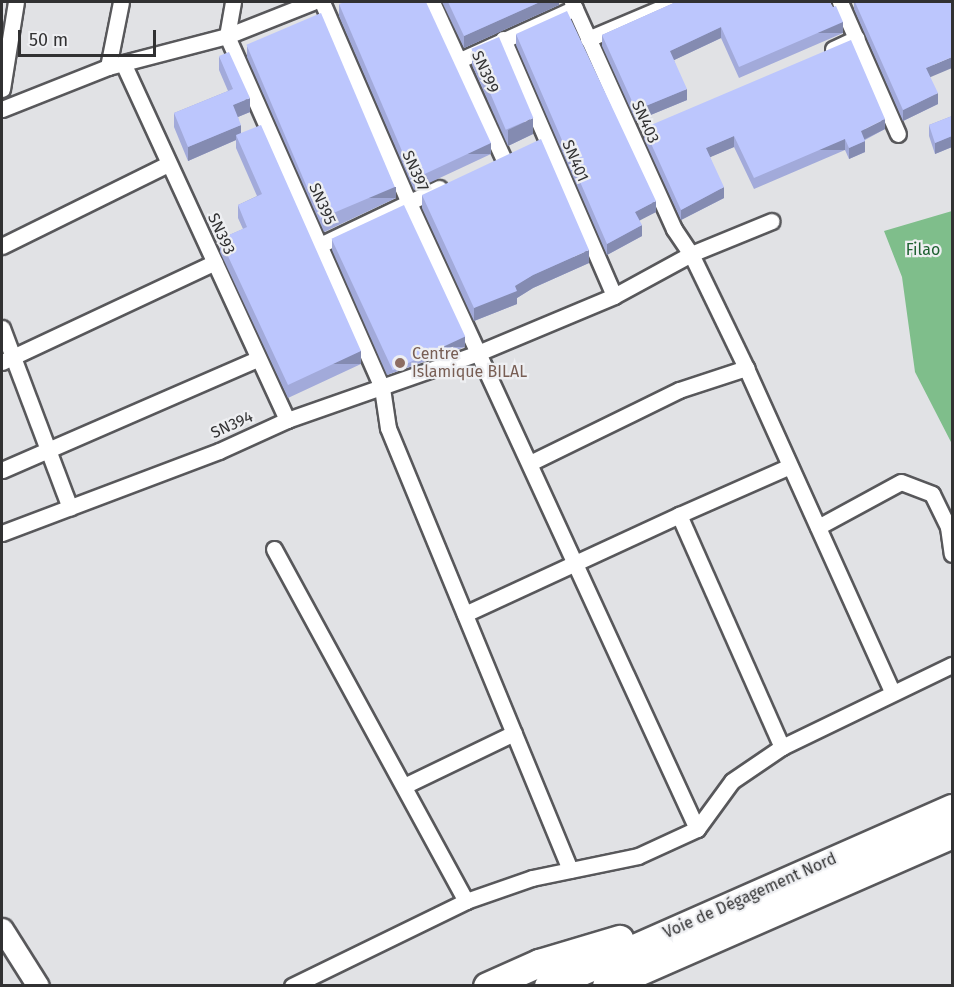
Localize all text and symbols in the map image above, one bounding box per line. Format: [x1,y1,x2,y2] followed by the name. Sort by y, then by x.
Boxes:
[21,18,159,56] scale bar
[29,29,68,51] text: 50 m
[467,48,503,96] street label: SN399
[627,98,663,146] street label: SN403
[558,137,592,185] street label: SN401
[398,148,432,194] street label: SN397
[304,180,340,228] street label: SN395
[203,210,239,258] street label: SN393
[906,240,940,260] park label: Filao
[412,344,527,382] place label: Centre Islamique BILAL
[393,356,407,370] marker: Centre Islamique BILAL
[208,407,256,443] street label: SN394
[660,849,840,943] street label: Voie de Dégagement Nord

